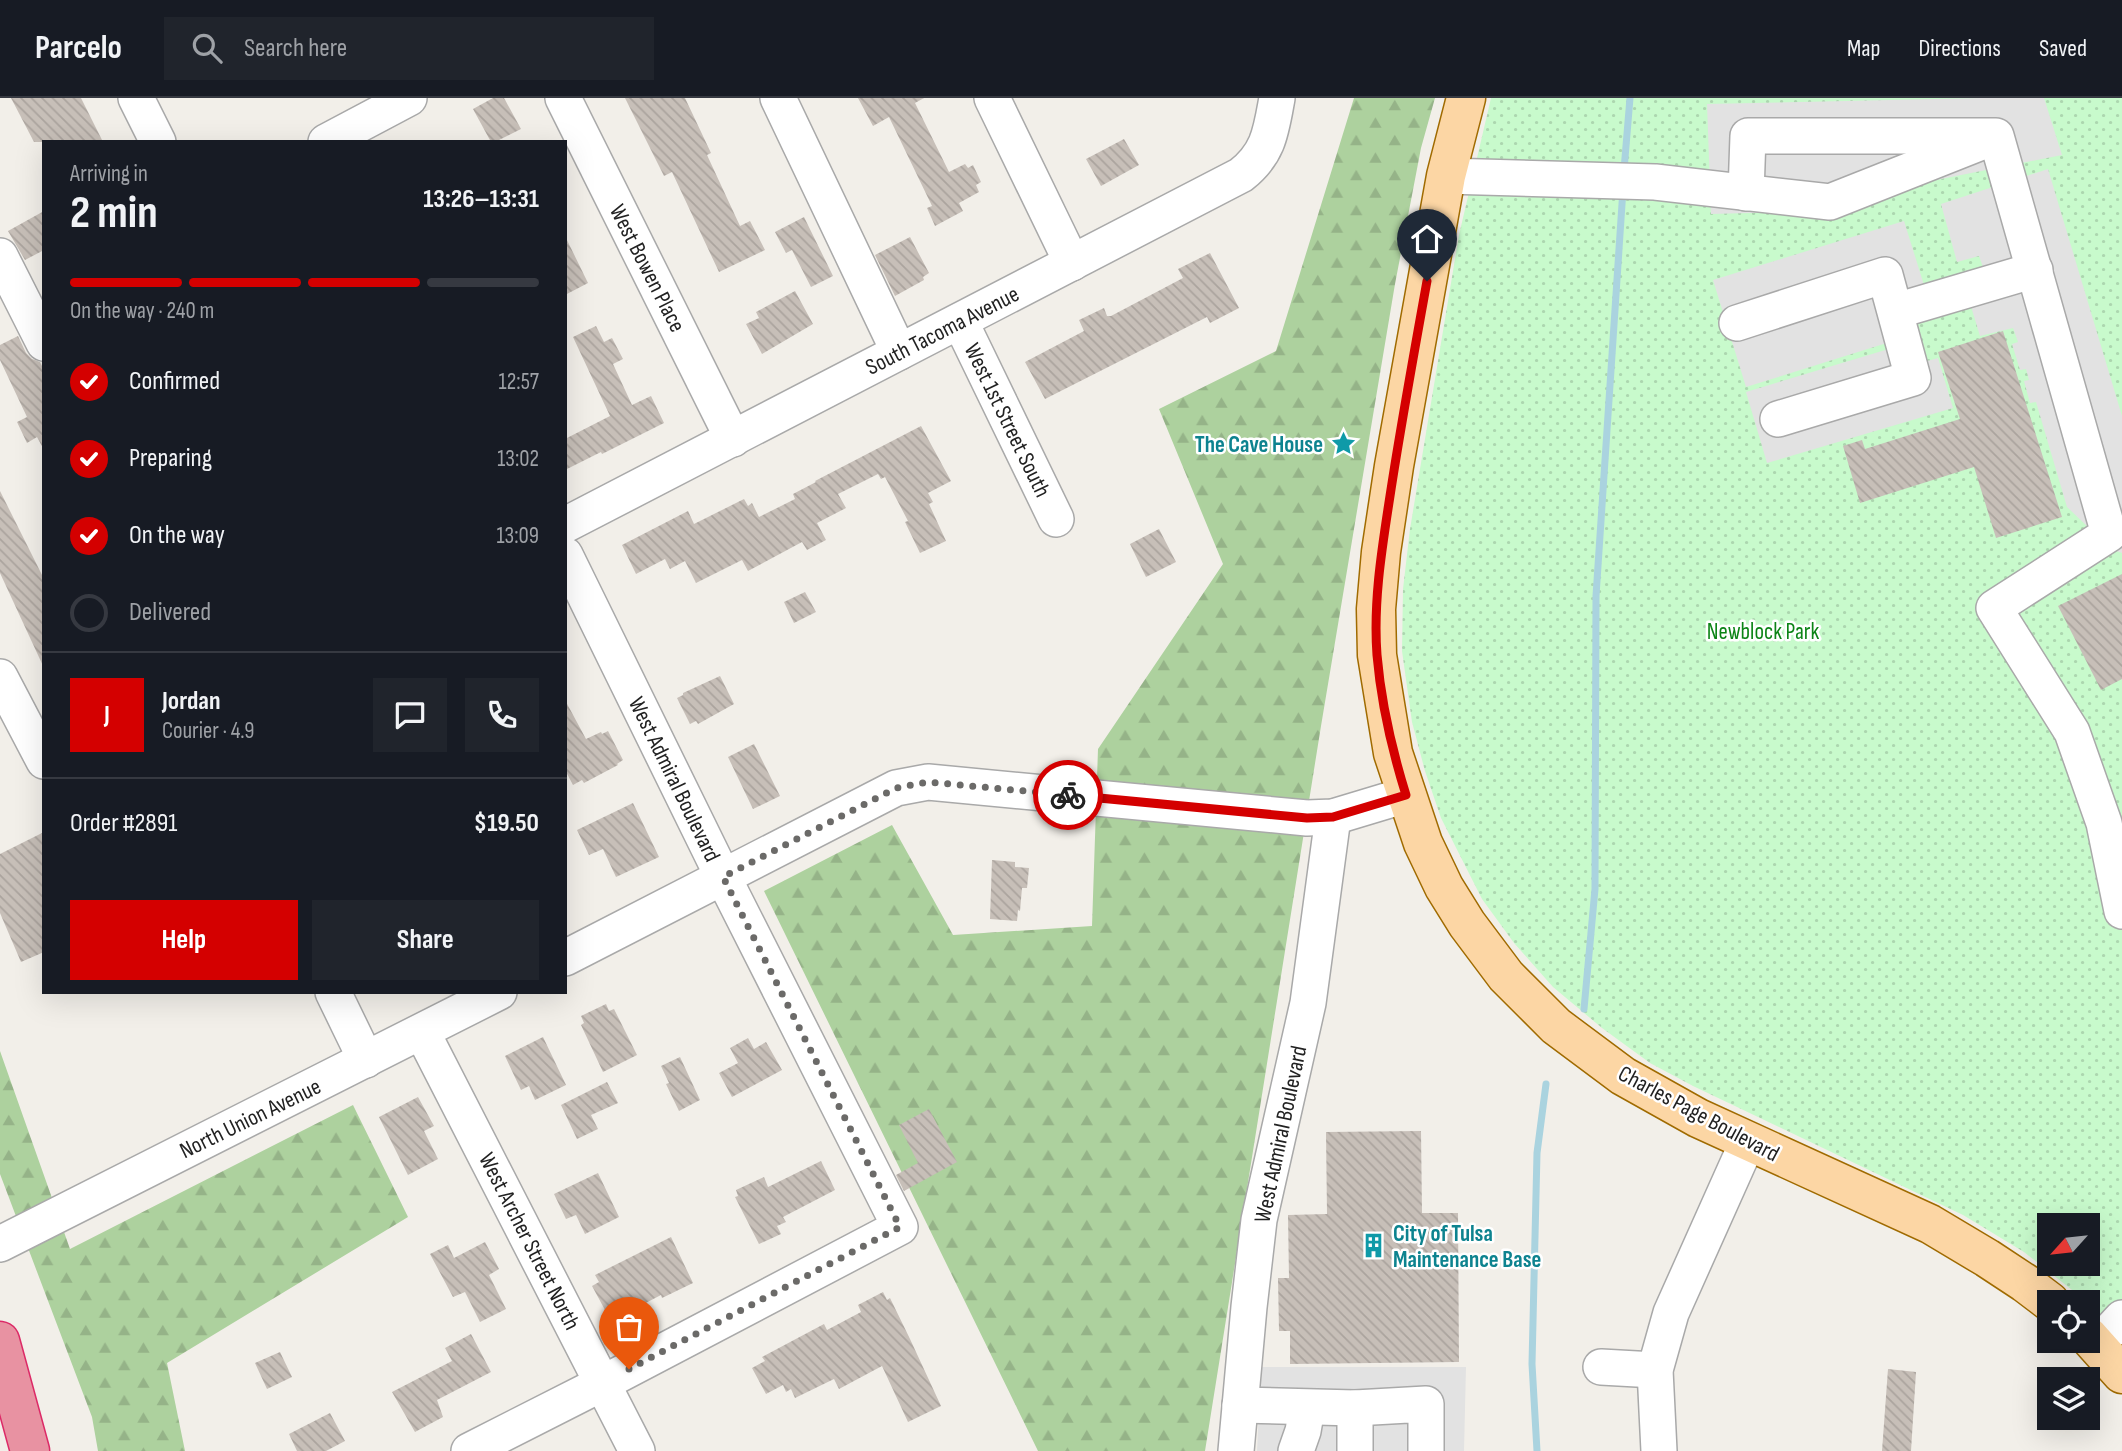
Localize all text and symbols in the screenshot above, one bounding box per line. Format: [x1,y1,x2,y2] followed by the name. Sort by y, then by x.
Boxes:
[164,17,654,80] search box
[35,28,122,68] text: Parcelo
[188,29,226,67] icon: search
[244,33,347,64] text: Search here
[1847,34,1880,63] text: Map
[1918,34,2001,63] text: Directions
[2039,34,2087,63] text: Saved
[70,160,148,188] text: Arriving in
[423,184,539,215] text: 13:26–13:31
[70,186,158,241] text: 2 min
[603,200,691,337] street label: West Bowen Place
[1397,209,1457,281] pin
[1408,220,1446,258] icon: home
[861,280,1024,382] street label: South Tacoma Avenue
[70,297,214,325] text: On the way · 240 m
[958,339,1056,502] street label: West 1st Street South
[70,363,108,401] icon: check
[129,366,220,397] text: Confirmed
[499,368,539,396] text: 12:57
[1329,430,1357,458] place icon: The Cave House
[1195,431,1323,459] place label: The Cave House
[70,440,108,478] icon: check
[129,443,212,474] text: Preparing
[497,445,539,473] text: 13:02
[70,517,108,555] icon: check
[129,520,225,551] text: On the way
[497,522,539,550] text: 13:09
[129,597,211,628] text: Delivered
[1707,618,1819,646] park label: Newblock Park
[373,678,447,752] button: chat
[465,678,539,752] button: phone
[162,686,220,717] text: Jordan
[622,692,726,866] street label: West Admiral Boulevard
[104,700,110,731] text: J
[162,717,254,745] text: Courier · 4.9
[1033,760,1103,830] courier
[1049,776,1087,814] icon: bike
[70,808,177,839] text: Order #2891
[474,808,539,839] text: $19.50
[70,900,298,980] button: Help
[312,900,539,980] button: Share
[1249,1043,1313,1225] street label: West Admiral Boulevard
[1613,1060,1784,1168] street label: Charles Page Boulevard
[175,1073,326,1165] street label: North Union Avenue
[472,1148,586,1335] street label: West Archer Street North
[2037,1213,2100,1276] north arrow
[2037,1213,2100,1430] map controls
[1393,1220,1541,1274] place label: City of Tulsa Maintenance Base
[1359,1232,1387,1260] building icon: City of Tulsa Maintenance Base
[2037,1290,2100,1353] button: locate
[599,1297,659,1369] pin
[610,1308,648,1346] icon: bag
[2037,1367,2100,1430] button: layers

